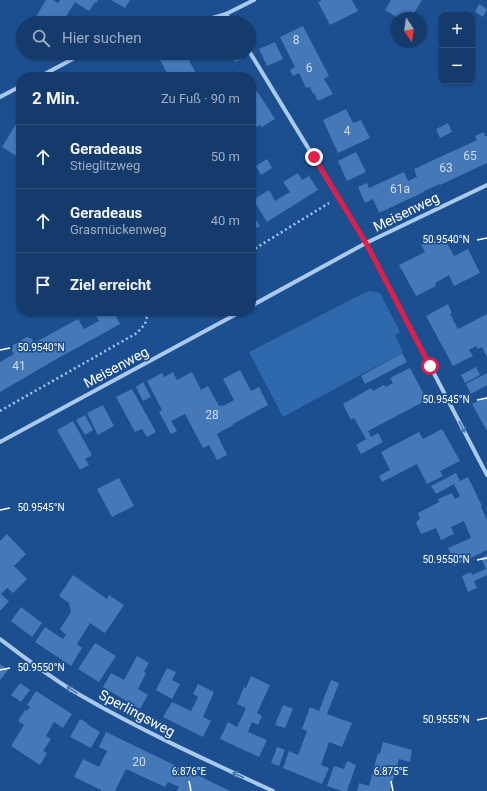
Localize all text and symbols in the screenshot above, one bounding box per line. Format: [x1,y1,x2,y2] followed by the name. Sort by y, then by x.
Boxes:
[391,12,427,48] north arrow
[439,12,475,84] map controls
[439,12,475,48] button: +
[16,16,256,60] search box
[30,27,52,49] icon: search
[62,29,141,47] text: Hier suchen
[293,33,300,47] house number: 8
[439,48,475,84] button: −
[306,61,313,75] house number: 6
[32,88,80,108] text: 2 Min.
[161,91,240,106] text: Zu Fuß · 90 m
[344,124,351,138] house number: 4
[70,140,142,158] text: Geradeaus
[32,146,54,168] icon: ahead
[305,148,323,166] route end
[211,149,240,164] text: 50 m
[463,149,477,163] house number: 65
[70,158,140,173] text: Stieglitzweg
[439,161,453,175] house number: 63
[390,182,410,196] house number: 61a
[370,189,442,235] street label: Meisenweg
[70,204,142,222] text: Geradeaus
[32,210,54,232] icon: ahead
[211,213,240,228] text: 40 m
[70,222,167,237] text: Grasmückenweg
[422,234,470,245] text: 50.9540°N
[32,274,54,296] icon: arrive
[70,276,151,294] text: Ziel erreicht
[17,342,65,353] text: 50.9540°N
[81,343,151,391] street label: Meisenweg
[421,357,439,375] route start
[12,359,26,373] house number: 41
[422,394,470,405] text: 50.9545°N
[205,408,219,422] house number: 28
[459,421,466,433] one-way arrow
[17,502,65,513] text: 50.9545°N
[422,554,470,565] text: 50.9550°N
[17,662,65,673] text: 50.9550°N
[67,686,78,694] one-way arrow
[96,686,178,740] street label: Sperlingsweg
[422,714,470,725] text: 50.9555°N
[132,755,146,769] house number: 20
[172,766,207,777] text: 6.876°E
[374,766,409,777] text: 6.875°E
[232,771,244,778] one-way arrow

